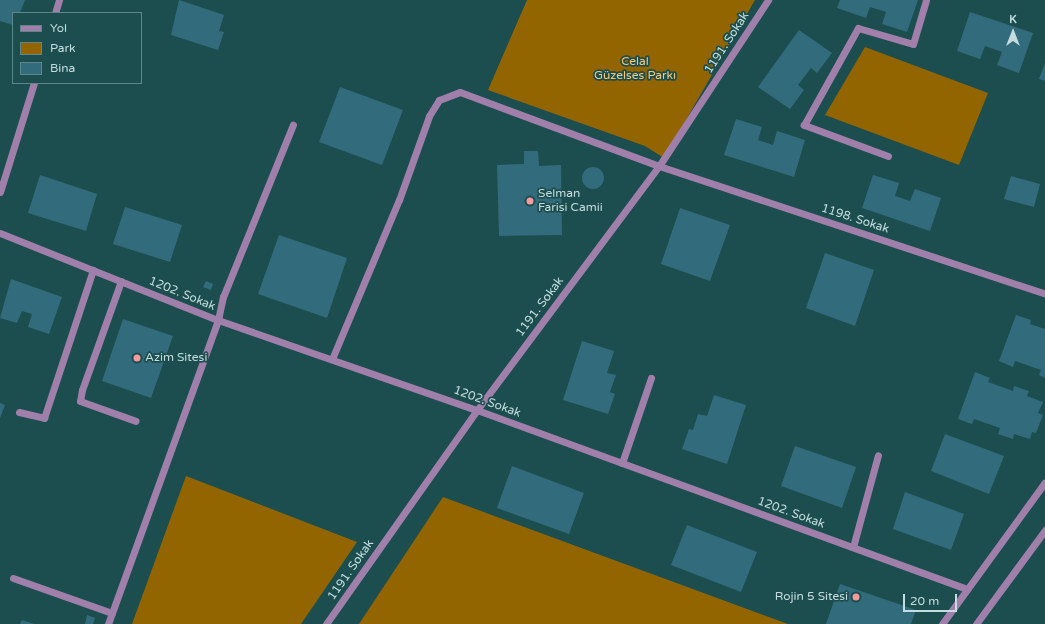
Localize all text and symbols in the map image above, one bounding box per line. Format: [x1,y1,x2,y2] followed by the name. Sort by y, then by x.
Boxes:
[702,9,752,77] street label: 1191. Sokak
[12,12,142,84] legend
[993,12,1033,52] north arrow
[1009,13,1017,26] text: K
[50,21,67,35] text: Yol
[50,41,76,55] text: Park
[594,55,676,83] park label: Celal Güzelses Parkı
[50,61,75,75] text: Bina
[538,187,603,215] place label: Selman Farisi Camii
[525,196,535,206] marker: Selman Farisi Camii
[819,201,891,237] street label: 1198. Sokak
[146,274,218,314] street label: 1202. Sokak
[513,274,567,340] street label: 1191. Sokak
[145,351,207,365] place label: Azim Sitesi
[132,353,142,363] marker: Azim Sitesi
[451,383,523,421] street label: 1202. Sokak
[755,494,827,532] street label: 1202. Sokak
[325,537,377,603] street label: 1191. Sokak
[905,586,959,612] scale bar
[775,590,848,604] place label: Rojin 5 Sitesi
[851,592,861,602] marker: Rojin 5 Sitesi
[910,594,939,608] text: 20 m

